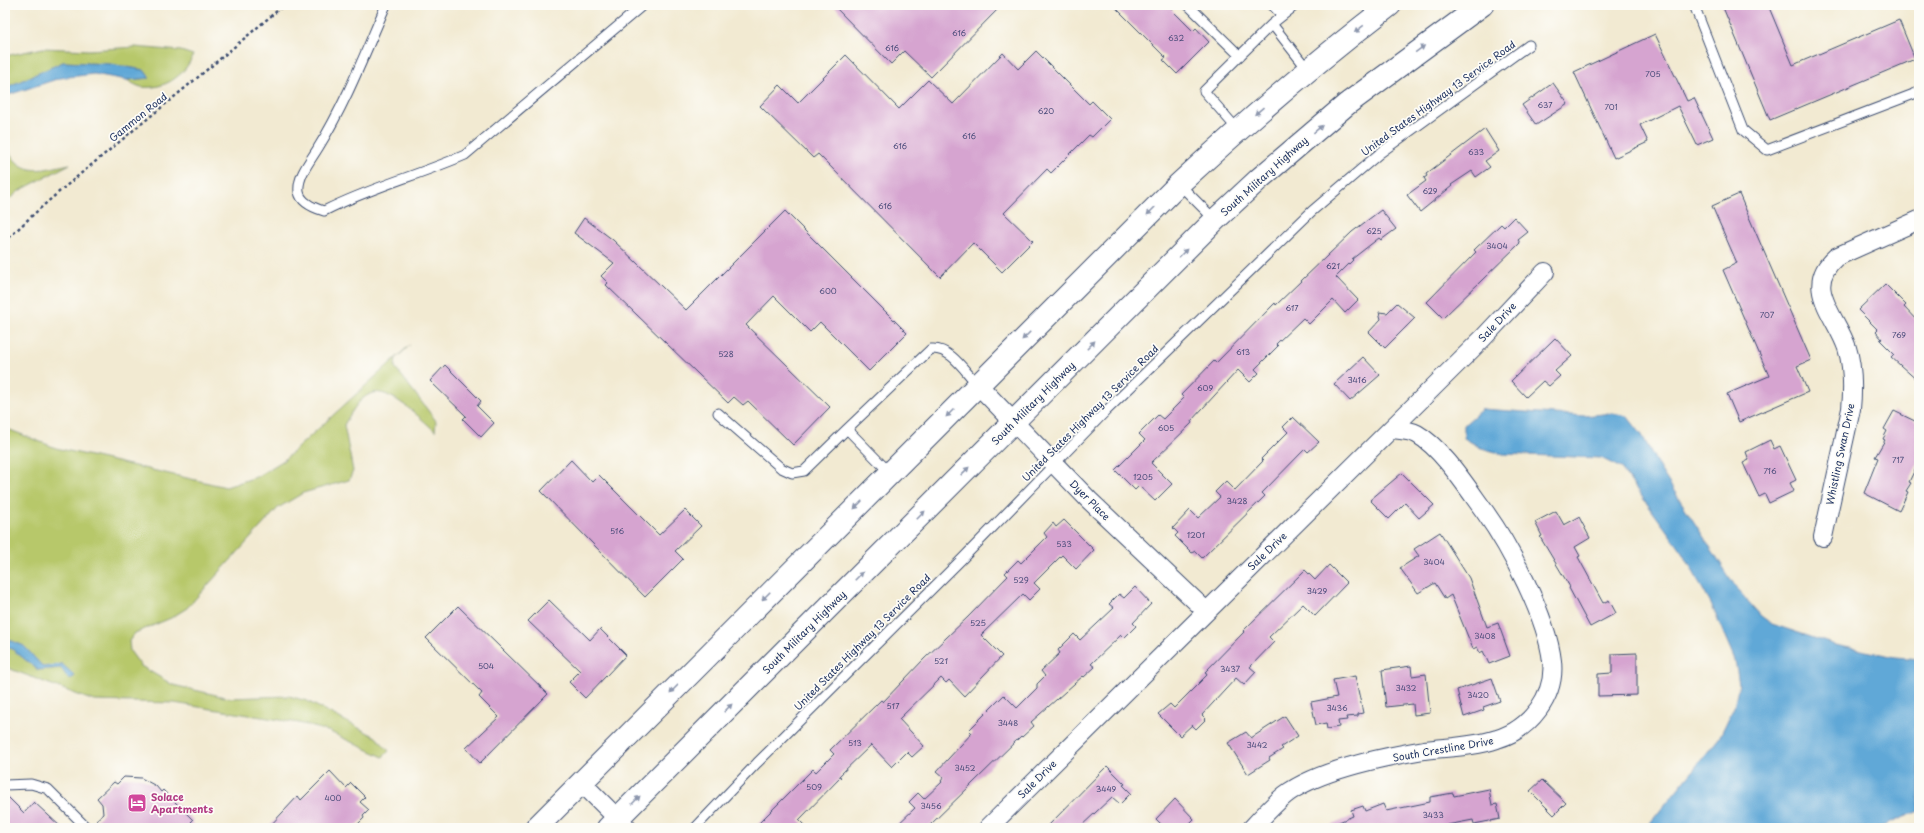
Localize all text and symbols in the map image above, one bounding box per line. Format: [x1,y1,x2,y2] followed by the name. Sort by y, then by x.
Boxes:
[1354,24,1365,33] one-way arrow
[952,27,966,39] house number: 616
[1168,32,1184,44] house number: 632
[1357,36,1518,159] street label: United States Highway 13 Service Road
[885,42,899,54] house number: 616
[1415,45,1425,53] one-way arrow
[1645,68,1661,80] house number: 705
[105,88,170,145] street label: Gammon Road
[1538,99,1553,111] house number: 637
[1604,101,1618,113] house number: 701
[1038,105,1054,117] house number: 620
[1254,107,1265,116] one-way arrow
[1312,124,1323,133] one-way arrow
[962,130,976,142] house number: 616
[1217,132,1311,220] street label: South Military Highway
[893,140,907,152] house number: 616
[1468,146,1484,158] house number: 633
[1422,185,1438,197] house number: 629
[878,200,892,212] house number: 616
[1146,206,1156,216] one-way arrow
[1366,225,1382,237] house number: 625
[1486,240,1508,252] house number: 3404
[1178,248,1188,258] one-way arrow
[1326,260,1340,272] house number: 621
[819,285,837,297] house number: 600
[1474,298,1519,345] street label: Sale Drive
[1285,302,1299,314] house number: 617
[1760,309,1775,321] house number: 707
[1892,329,1906,341] house number: 769
[1021,331,1031,341] one-way arrow
[1086,340,1096,350] one-way arrow
[1018,341,1162,484] street label: United States Highway 13 Service Road
[1236,346,1250,358] house number: 613
[718,348,734,360] house number: 528
[987,357,1079,449] street label: South Military Highway
[1347,374,1367,386] house number: 3416
[1197,382,1213,394] house number: 609
[1821,402,1858,506] street label: Whistling Swan Drive
[945,408,955,418] one-way arrow
[1158,422,1174,434] house number: 605
[1892,454,1904,466] house number: 717
[1763,465,1777,477] house number: 716
[960,466,970,476] one-way arrow
[1133,471,1153,483] house number: 1205
[1067,476,1114,523] street label: Dyer Place
[1226,495,1248,507] house number: 3428
[853,500,863,509] one-way arrow
[916,510,926,520] one-way arrow
[610,525,624,537] house number: 516
[1244,528,1290,573] street label: Sale Drive
[1187,529,1205,541] house number: 1201
[1056,538,1072,550] house number: 533
[1423,556,1445,568] house number: 3404
[790,570,934,713] street label: United States Highway 13 Service Road
[854,572,864,581] one-way arrow
[1013,574,1029,586] house number: 529
[1307,585,1327,597] house number: 3429
[758,586,850,678] street label: South Military Highway
[761,591,771,601] one-way arrow
[970,617,986,629] house number: 525
[1474,630,1496,642] house number: 3408
[934,655,948,667] house number: 521
[478,660,494,672] house number: 504
[1220,663,1241,675] house number: 3437
[1395,682,1417,694] house number: 3432
[669,684,679,693] one-way arrow
[1467,689,1489,701] house number: 3420
[887,700,900,712] house number: 517
[1326,702,1348,714] house number: 3436
[723,703,733,713] one-way arrow
[998,717,1018,729] house number: 3448
[1391,732,1494,765] street label: South Crestline Drive
[848,737,862,749] house number: 513
[1246,739,1268,751] house number: 3442
[1014,756,1059,801] street label: Sale Drive
[955,762,976,774] house number: 3452
[806,781,822,793] house number: 509
[1096,783,1117,795] house number: 3449
[151,789,213,816] place label: Solace Apartments
[126,792,148,814] hotel icon: Solace Apartments
[324,792,342,804] house number: 400
[631,795,641,805] one-way arrow
[921,800,942,812] house number: 3456
[1422,809,1444,821] house number: 3433

